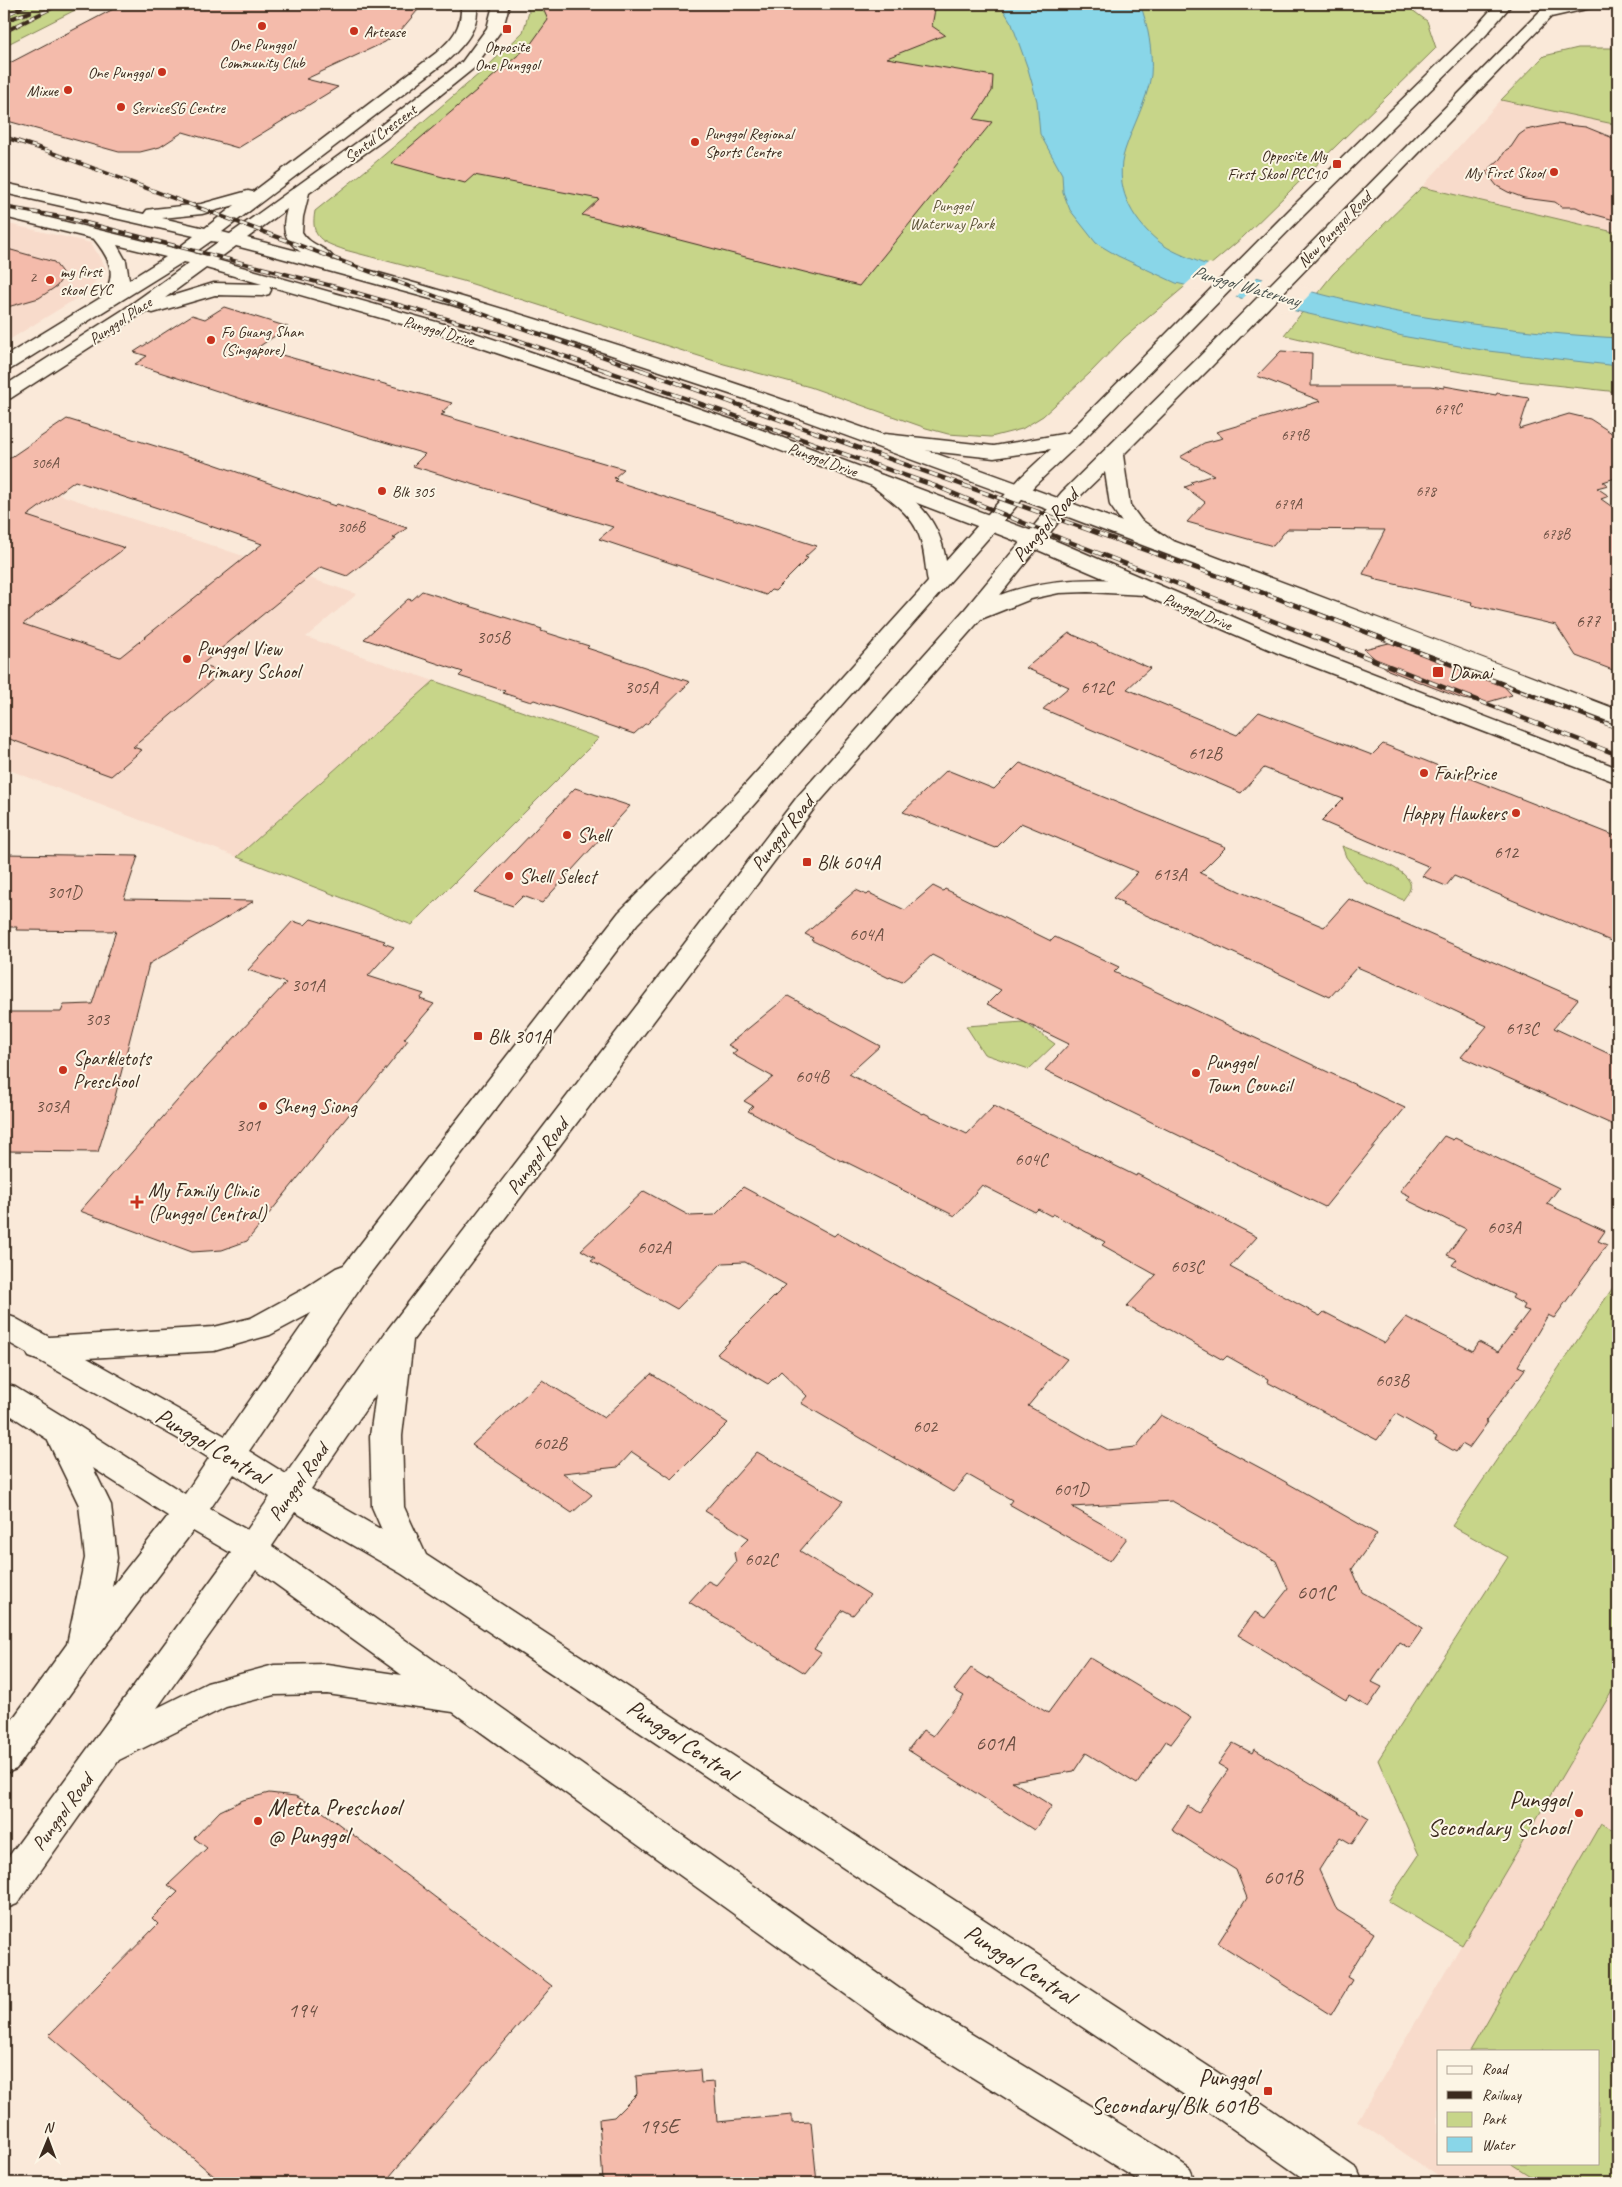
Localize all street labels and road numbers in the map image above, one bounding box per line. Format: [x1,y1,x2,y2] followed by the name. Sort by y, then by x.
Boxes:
[341,99,422,167] street label: Sentul Crescent
[1294,186,1378,272] street label: New Punggol Road
[85,292,157,349] street label: Punggol Place
[401,311,478,351] street label: Punggol Drive
[785,438,862,482] street label: Punggol Drive
[1007,481,1086,567] street label: Punggol Road
[1160,589,1236,636] street label: Punggol Drive
[745,788,821,876] street label: Punggol Road
[501,1111,576,1199] street label: Punggol Road
[150,1401,277,1493] street label: Punggol Central
[263,1436,336,1526] street label: Punggol Road
[621,1692,746,1790] street label: Punggol Central
[26,1767,100,1856] street label: Punggol Road
[959,1917,1084,2013] street label: Punggol Central

